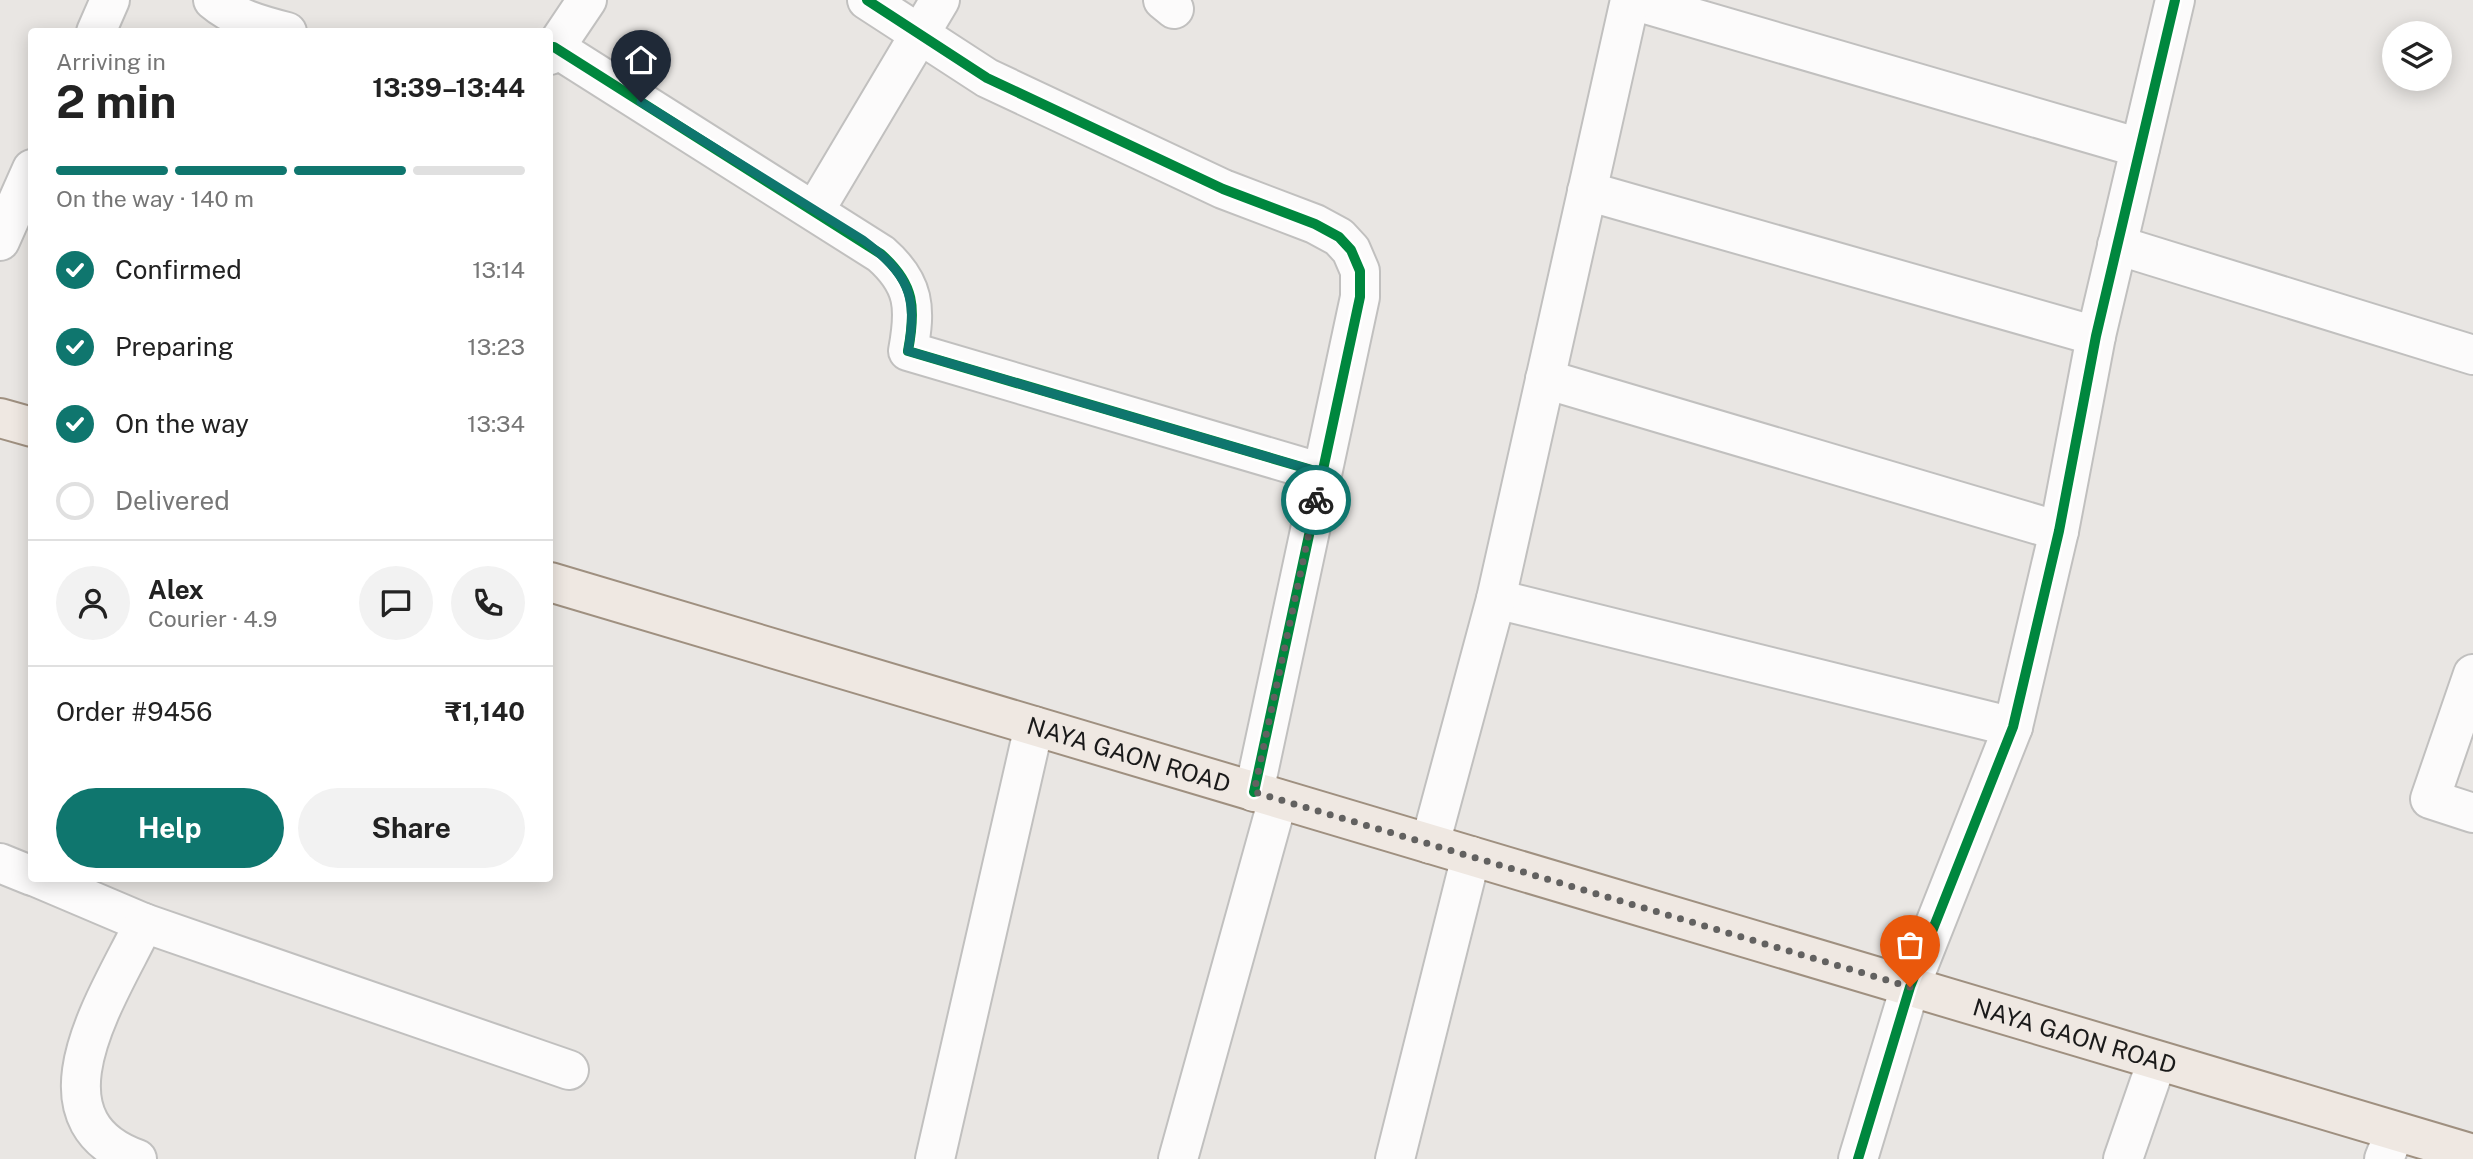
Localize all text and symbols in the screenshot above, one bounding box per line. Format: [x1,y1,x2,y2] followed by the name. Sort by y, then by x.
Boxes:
[2382,21,2452,91] map controls
[2382,21,2452,91] button: layers
[611,30,671,102] pin
[622,41,660,79] icon: home
[56,48,166,75] text: Arriving in
[372,72,525,103] text: 13:39–13:44
[56,74,176,128] text: 2 min
[56,185,254,212] text: On the way · 140 m
[56,251,94,289] icon: check
[115,254,242,285] text: Confirmed
[472,256,525,283] text: 13:14
[56,328,94,366] icon: check
[115,331,234,362] text: Preparing
[467,333,525,360] text: 13:23
[56,405,94,443] icon: check
[115,408,249,439] text: On the way
[467,410,525,437] text: 13:34
[1281,465,1351,535] courier
[1297,481,1335,519] icon: bike
[115,485,230,516] text: Delivered
[56,566,130,640] button: person
[359,566,433,640] button: chat
[451,566,525,640] button: phone
[148,574,204,605] text: Alex
[148,605,277,632] text: Courier · 4.9
[56,696,212,727] text: Order #9456
[445,696,525,727] text: ₹1,140
[1024,711,1234,798] street label: NAYA GAON ROAD
[56,788,284,868] button: Help
[298,788,525,868] button: Share
[1880,915,1940,987] pin
[1891,926,1929,964] icon: bag
[1970,992,2180,1079] street label: NAYA GAON ROAD

